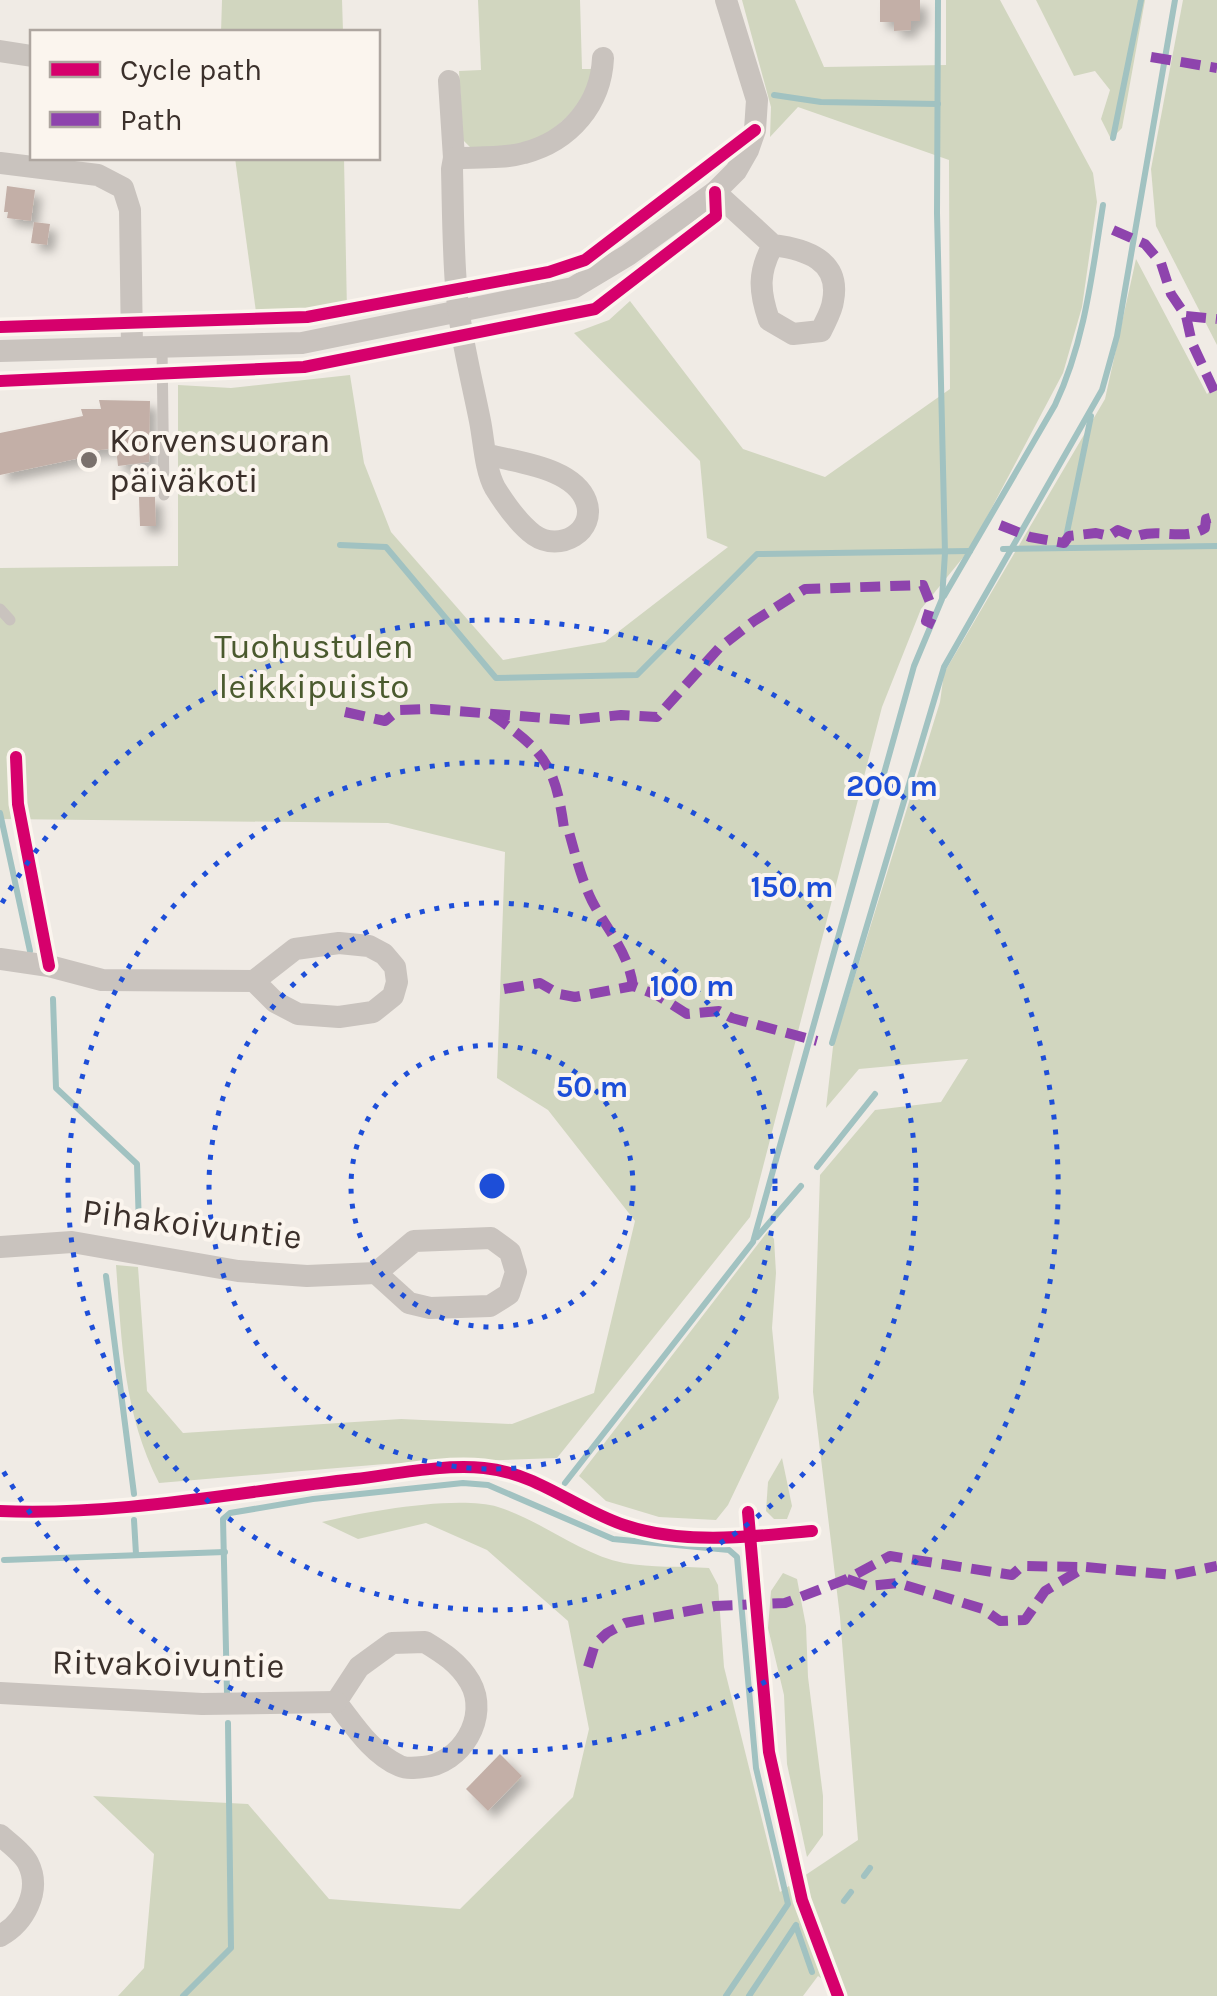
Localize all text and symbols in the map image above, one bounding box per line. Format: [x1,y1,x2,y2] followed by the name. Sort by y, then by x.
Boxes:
[30,30,380,160] legend
[120,52,262,88] text: Cycle path
[120,102,183,138] text: Path
[109,420,330,501] place label: Korvensuoran päiväkoti
[78,449,100,471] marker: Korvensuoran päiväkoti
[214,626,414,707] park label: Tuohustulen leikkipuisto
[846,768,938,804] text: 200 m
[750,869,834,905] text: 150 m
[650,968,734,1004] text: 100 m
[556,1069,628,1105] text: 50 m
[474,1168,510,1204] centre of rings
[80,1190,304,1258] street label: Pihakoivuntie
[51,1641,285,1687] street label: Ritvakoivuntie

